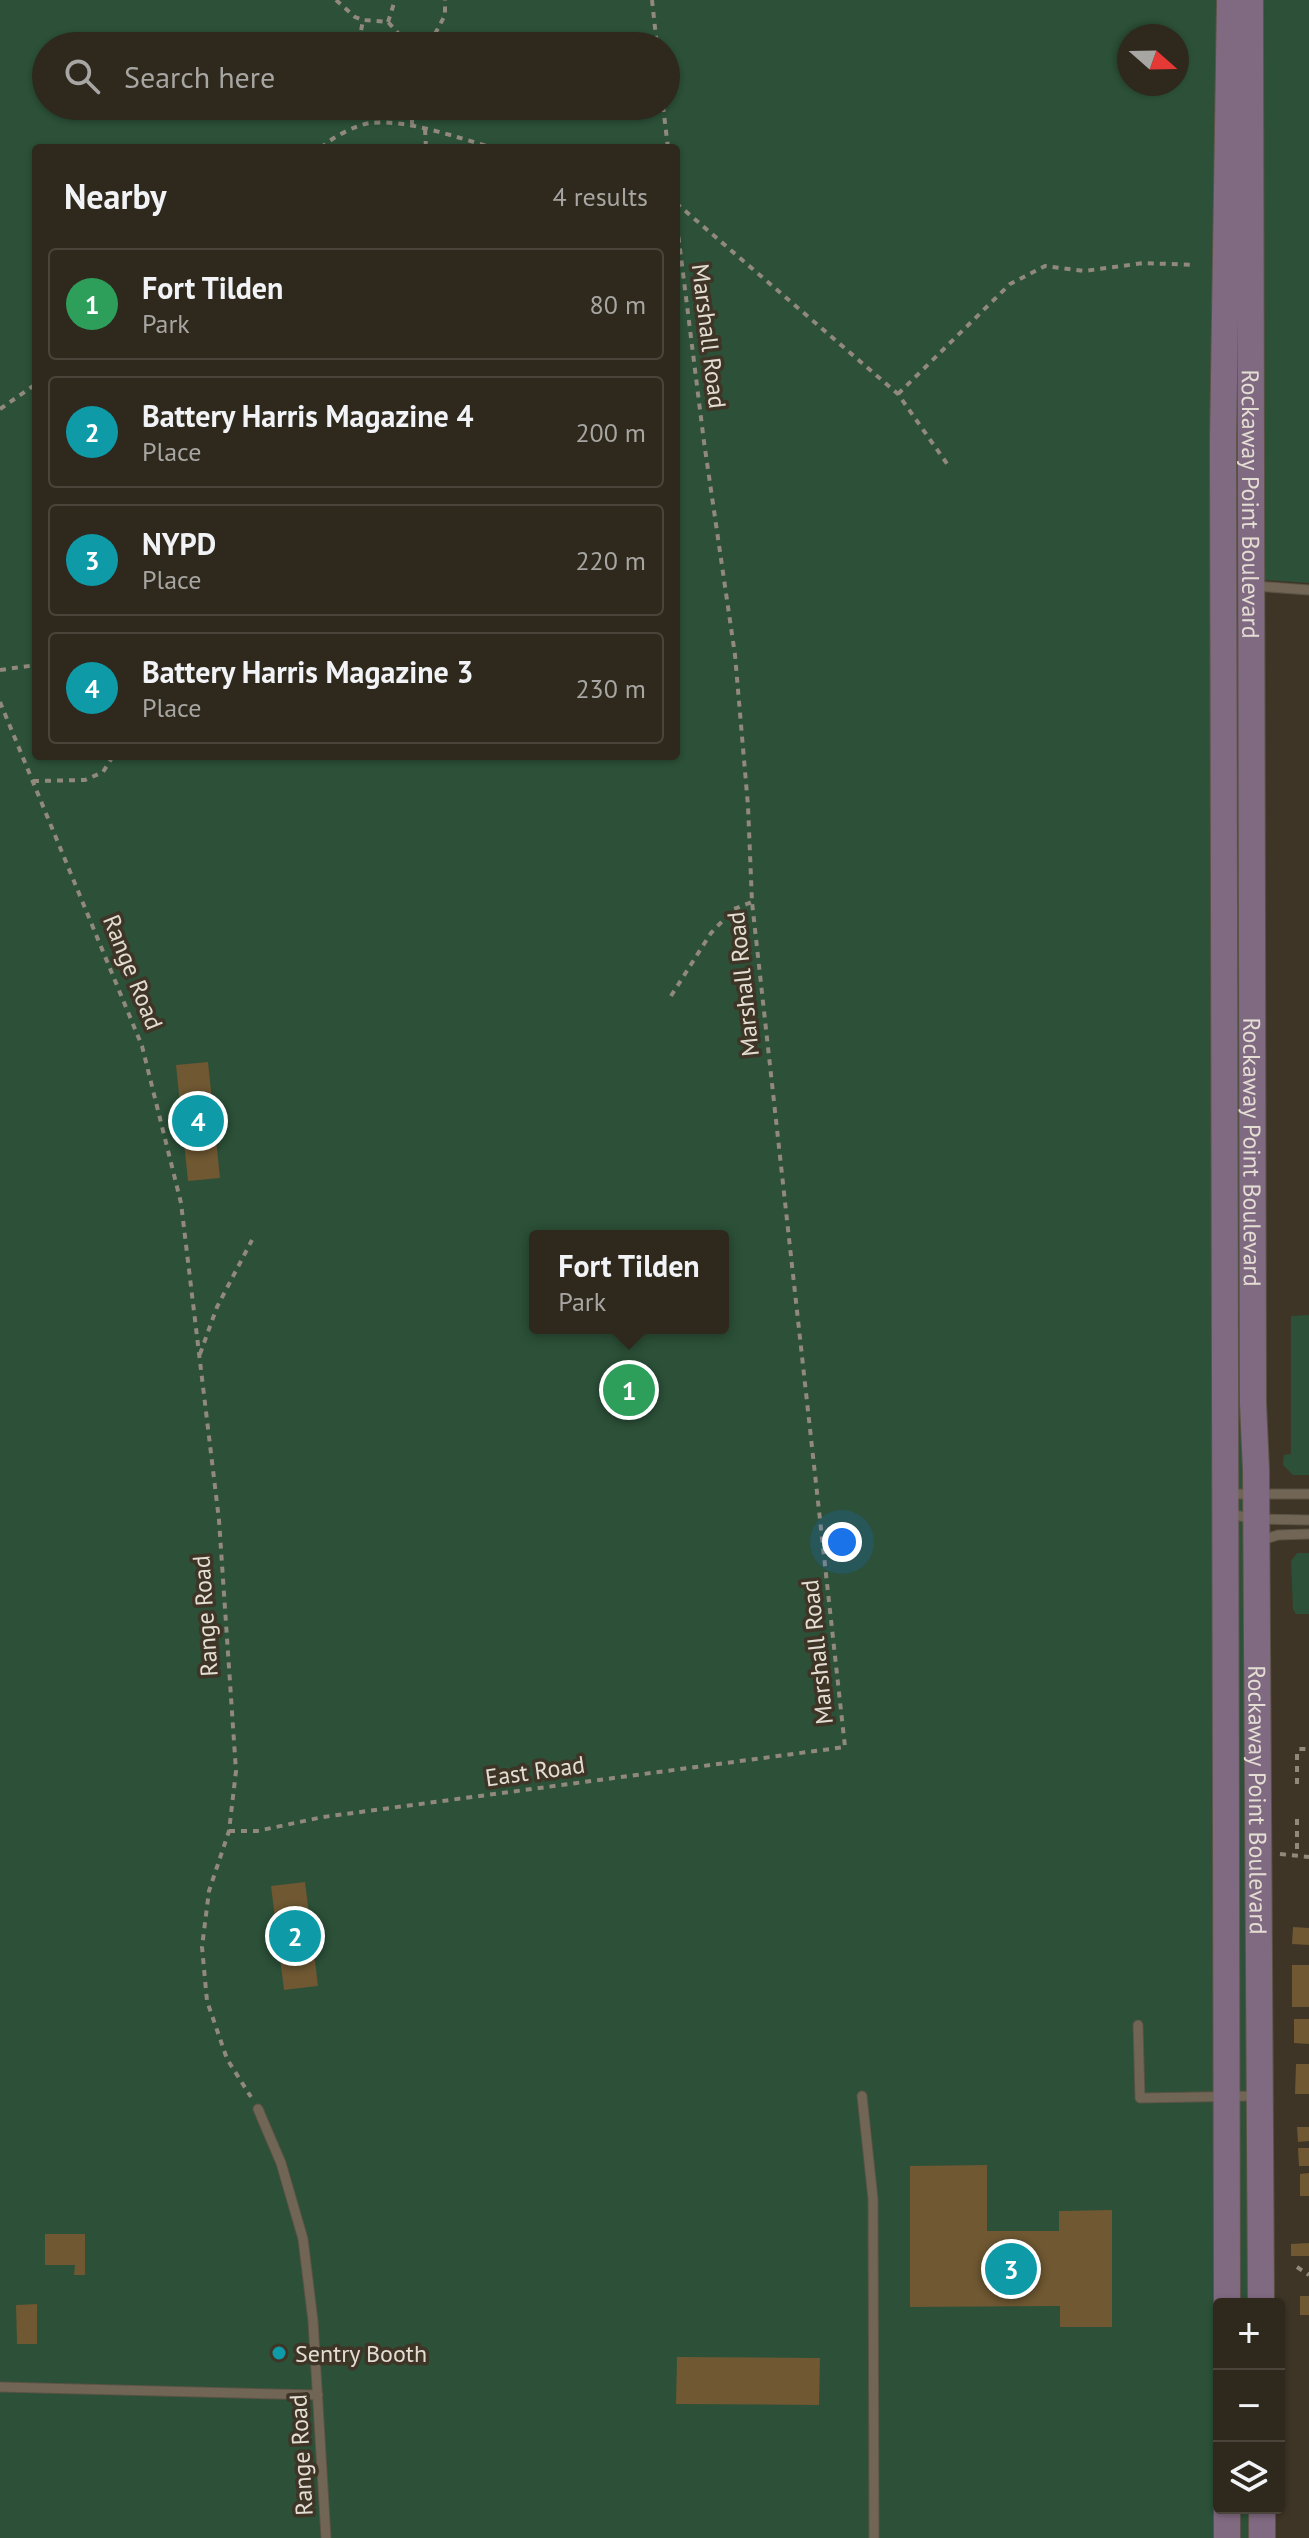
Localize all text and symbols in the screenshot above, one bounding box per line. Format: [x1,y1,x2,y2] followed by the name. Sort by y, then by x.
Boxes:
[1117,24,1189,96] north arrow
[32,32,680,120] search box
[60,54,104,98] icon: search
[124,57,275,96] text: Search here
[64,174,166,218] text: Nearby
[553,180,648,213] text: 4 results
[685,262,733,410] street label: Marshall Road
[142,268,283,307] text: Fort Tilden
[85,288,99,321] text: 1
[590,288,646,321] text: 80 m
[142,307,190,340] text: Park
[1235,369,1267,639] street label: Rockaway Point Boulevard
[142,396,473,435] text: Battery Harris Magazine 4
[85,416,99,449] text: 2
[575,416,646,449] text: 200 m
[142,435,201,468] text: Place
[142,524,216,563] text: NYPD
[85,544,99,577] text: 3
[575,544,646,577] text: 220 m
[142,563,201,596] text: Place
[142,652,473,691] text: Battery Harris Magazine 3
[85,672,99,705] text: 4
[575,672,646,705] text: 230 m
[142,691,201,724] text: Place
[96,910,170,1034] street label: Range Road
[720,910,766,1058] street label: Marshall Road
[1237,1017,1268,1287] street label: Rockaway Point Boulevard
[172,1091,224,1151] pin: 4
[529,1230,729,1334] popup
[558,1246,700,1285] text: Fort Tilden
[558,1285,606,1318] text: Park
[603,1360,655,1420] pin: 1
[822,1522,862,1562] your location
[185,1554,225,1678] street label: Range Road
[794,1578,840,1726] street label: Marshall Road
[1242,1665,1274,1935] street label: Rockaway Point Boulevard
[483,1749,587,1793] street label: East Road
[269,1906,321,1966] pin: 2
[985,2239,1037,2299] pin: 3
[1213,2298,1285,2514] map controls
[1213,2298,1285,2370] button: +
[295,2338,427,2369] place label: Sentry Booth
[270,2344,288,2362] marker: Sentry Booth
[1213,2370,1285,2442] button: −
[282,2394,320,2516] street label: Range Road
[1213,2442,1285,2514] button: layers

